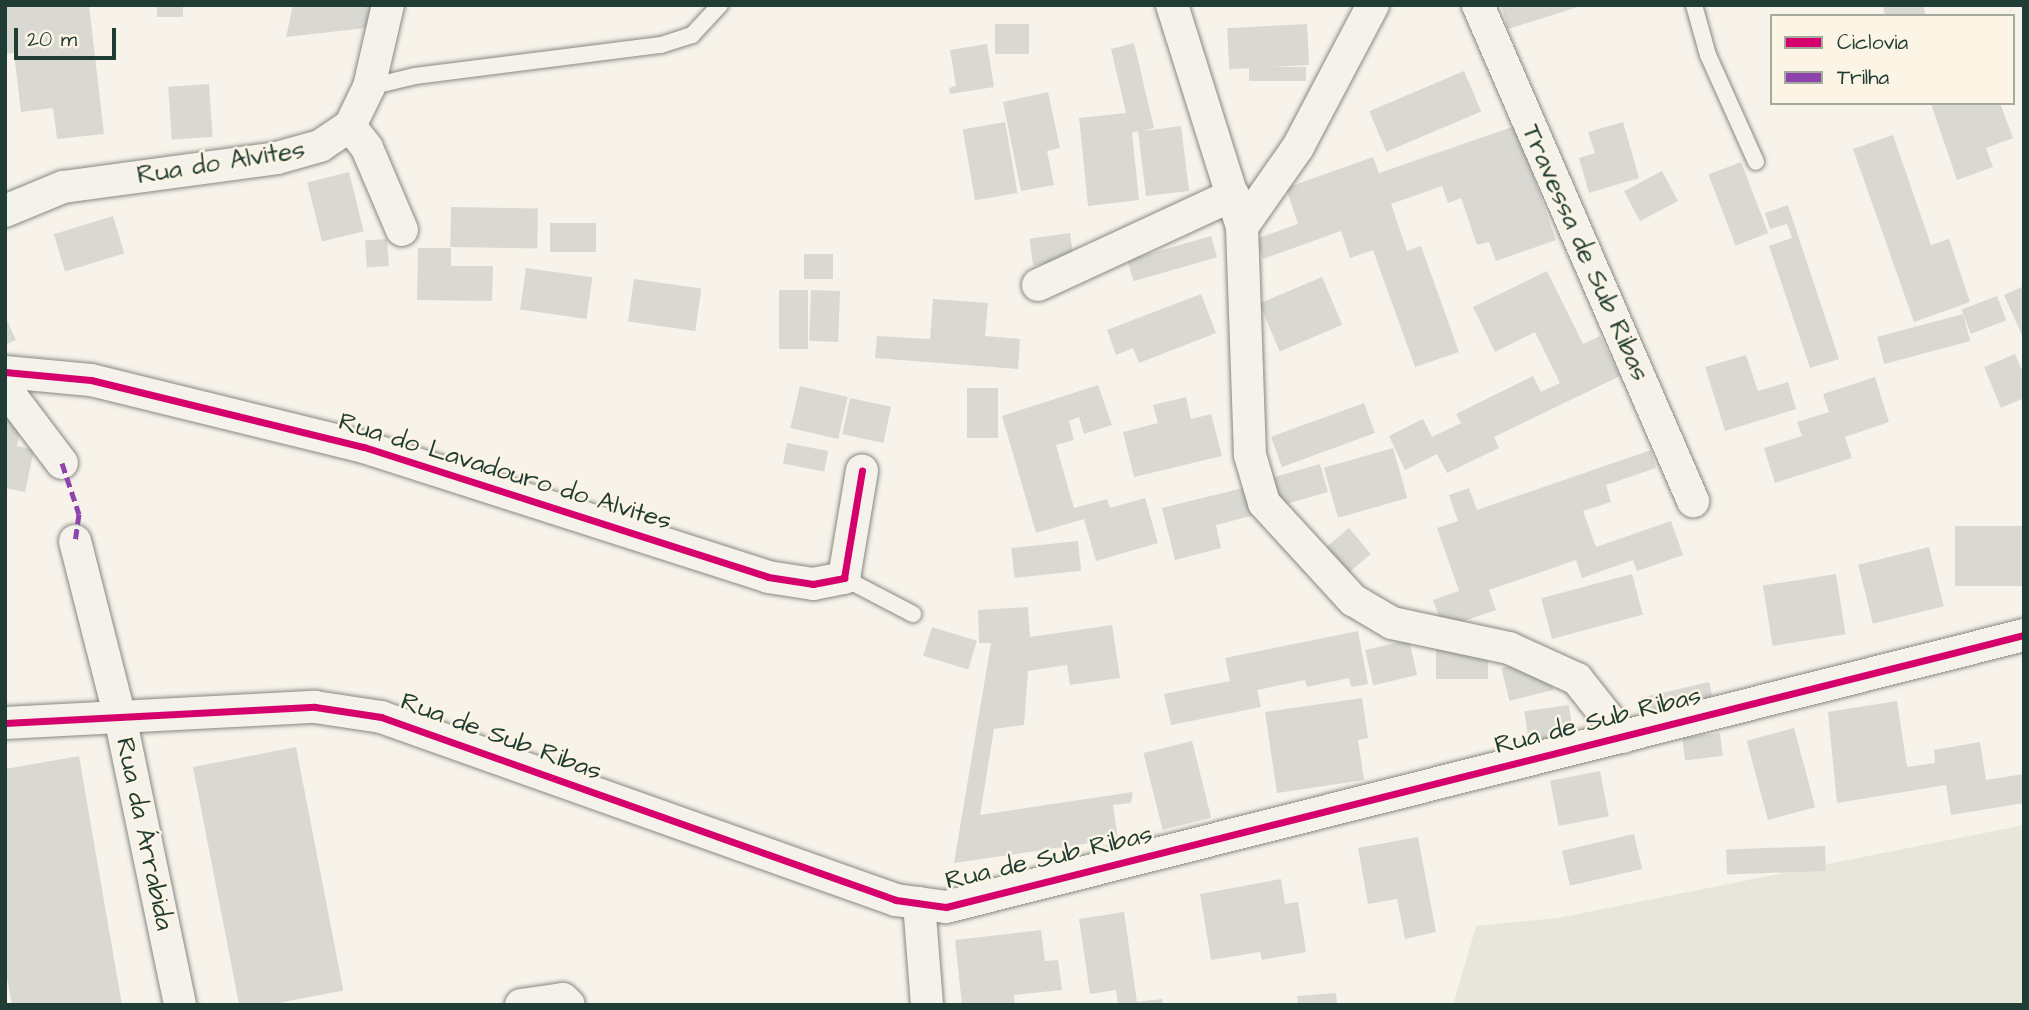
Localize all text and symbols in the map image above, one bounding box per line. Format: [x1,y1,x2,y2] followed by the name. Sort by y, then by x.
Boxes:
[18,14,119,58] scale bar
[1770,14,2015,105] legend
[27,25,77,54] text: 20 m
[1837,28,1908,57] text: Ciclovia
[1837,63,1889,92] text: Trilha
[1514,120,1656,386] street label: Travessa de Sub Ribas
[135,134,307,192] street label: Rua do Alvites
[335,406,675,538] street label: Rua do Lavadouro do Alvites
[1492,680,1704,762] street label: Rua de Sub Ribas
[396,686,606,788] street label: Rua de Sub Ribas
[108,735,180,933] street label: Rua da Árrabida
[942,819,1156,897] street label: Rua de Sub Ribas

